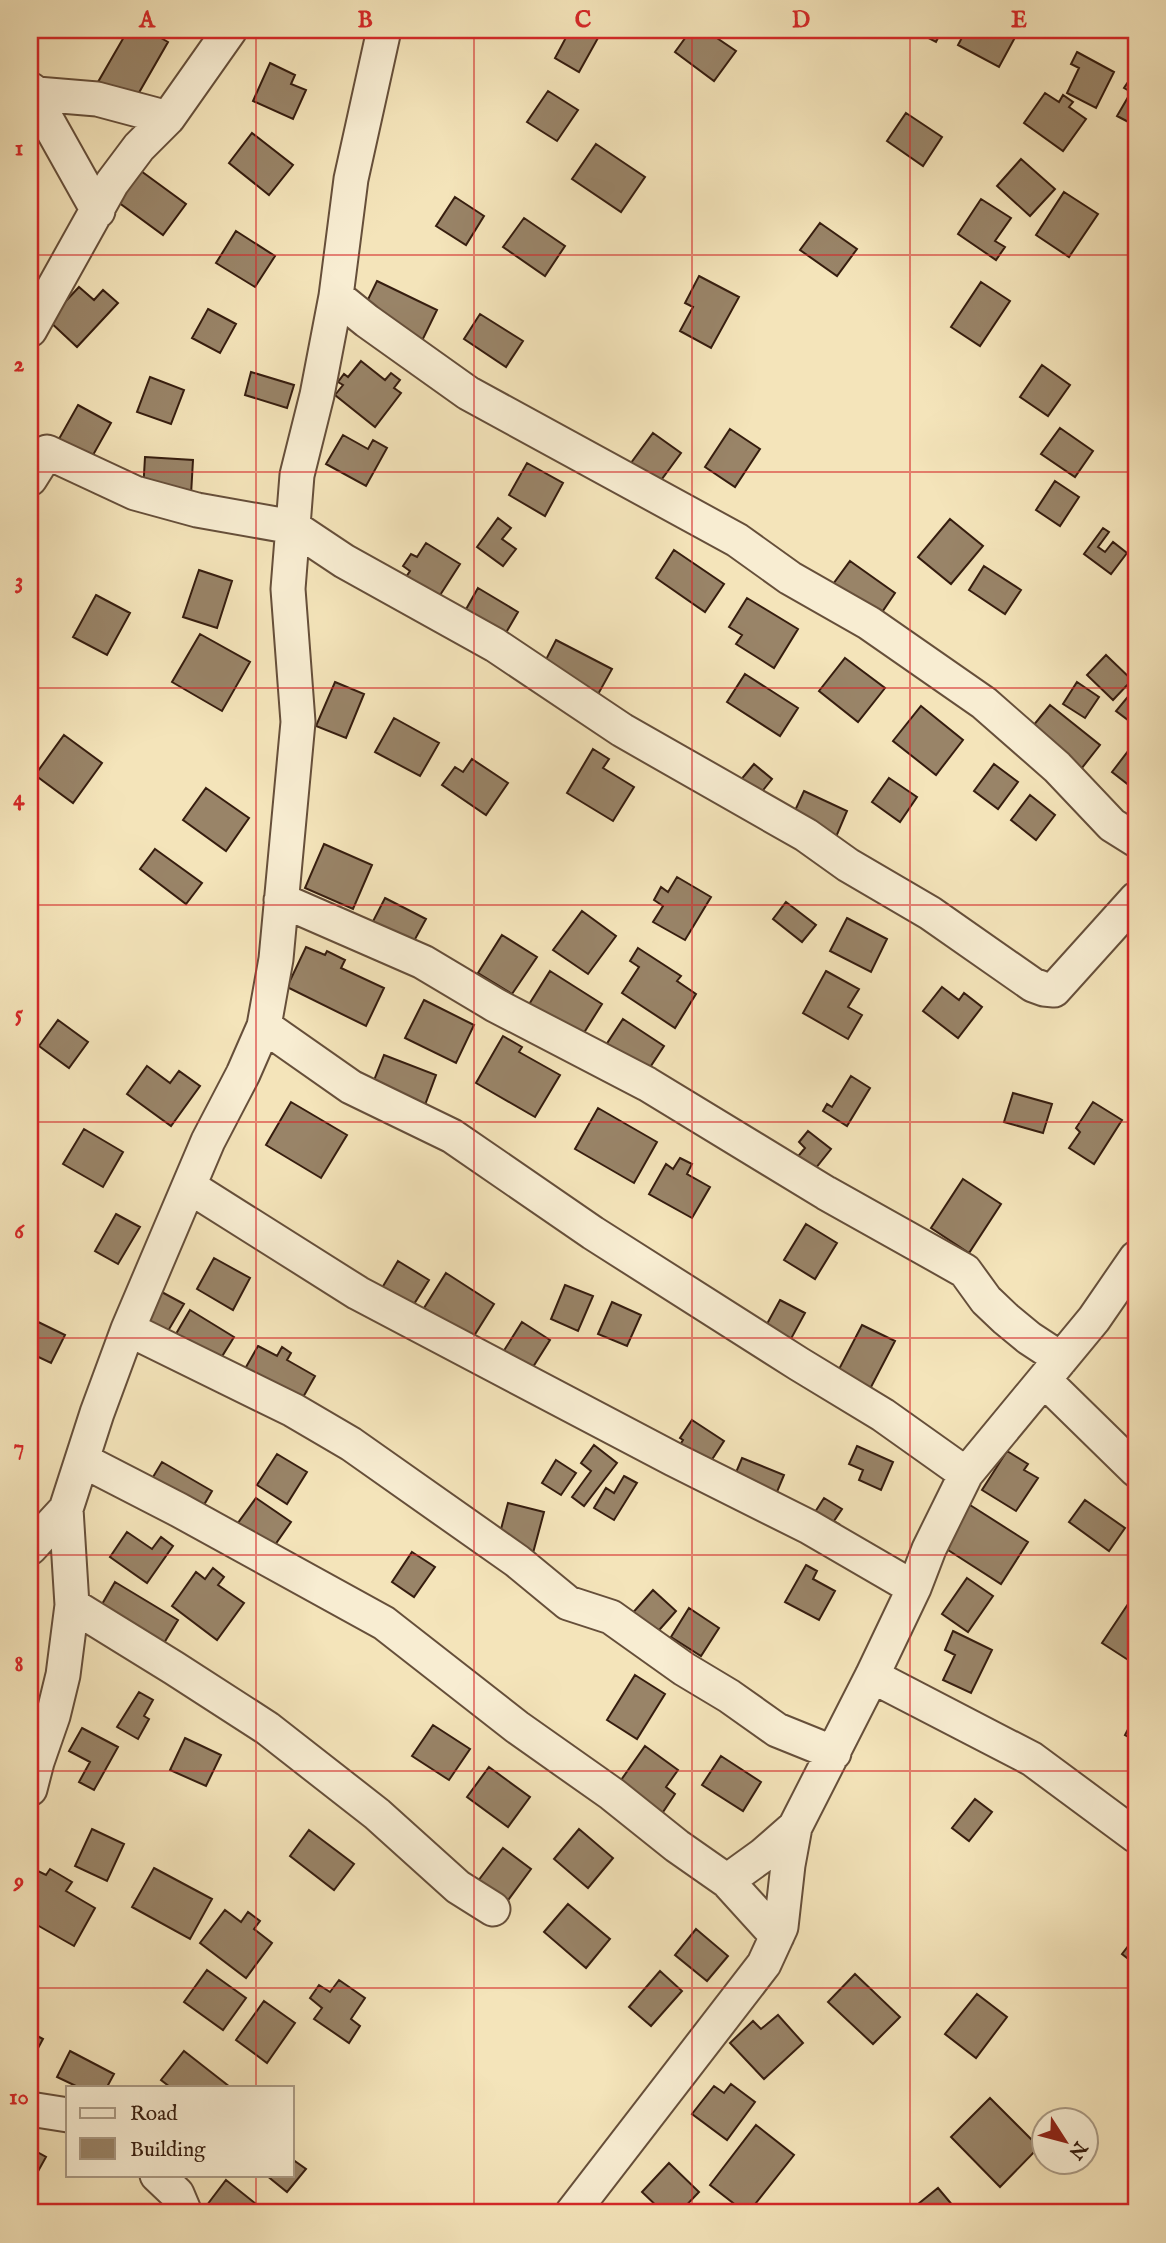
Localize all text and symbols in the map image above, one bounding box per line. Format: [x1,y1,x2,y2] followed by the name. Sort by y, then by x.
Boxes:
[138,6,156,35] text: A
[357,6,373,35] text: B
[575,6,592,35] text: C
[792,6,810,35] text: D
[1011,6,1027,35] text: E
[15,134,23,163] text: 1
[14,350,25,379] text: 2
[15,567,23,596] text: 3
[13,784,25,813] text: 4
[15,1000,24,1029] text: 5
[14,1217,25,1246] text: 6
[14,1433,24,1462] text: 7
[14,1650,24,1679] text: 8
[13,1867,24,1896] text: 9
[9,2083,29,2112] text: 10
[66,2086,294,2176] legend
[130,2101,178,2128] text: Road
[1030,2106,1100,2176] north arrow
[1062,2135,1092,2164] text: N
[130,2137,206,2164] text: Building

